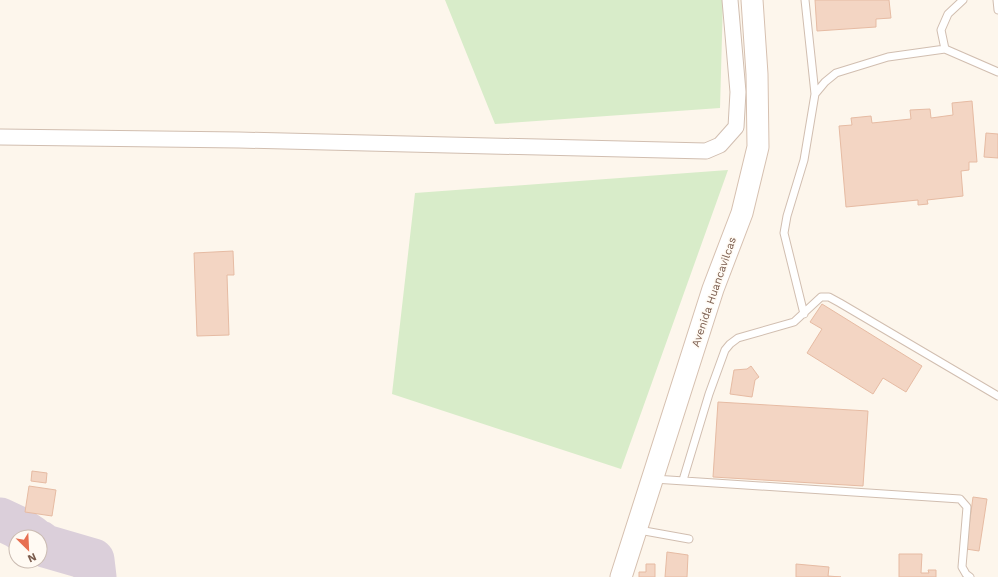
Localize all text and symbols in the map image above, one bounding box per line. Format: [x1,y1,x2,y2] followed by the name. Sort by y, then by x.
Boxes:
[689,235,739,349] street label: Avenida Huancavilcas
[8,529,48,569] north arrow
[25,550,38,565] text: N

